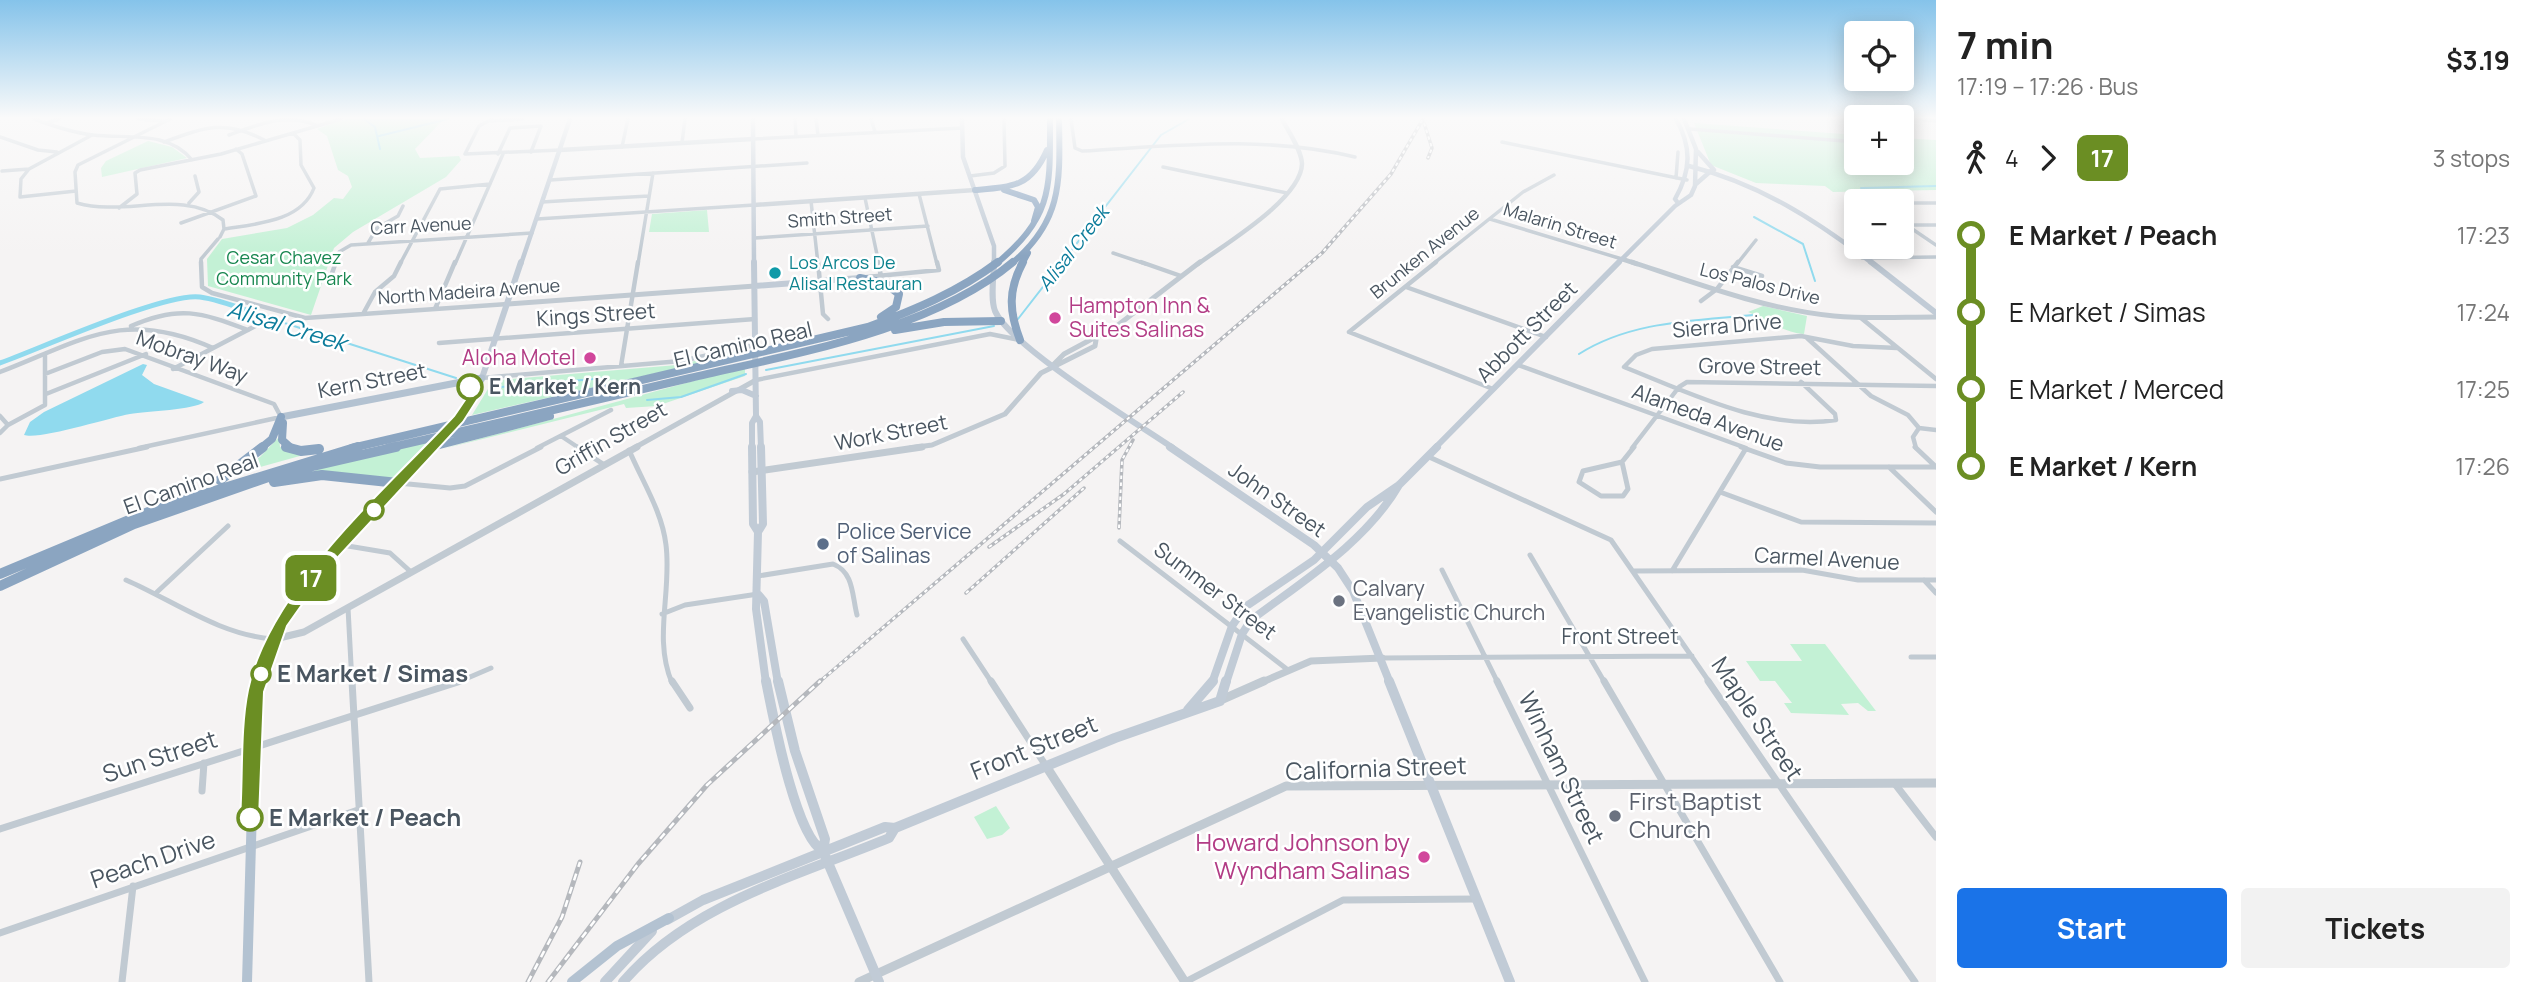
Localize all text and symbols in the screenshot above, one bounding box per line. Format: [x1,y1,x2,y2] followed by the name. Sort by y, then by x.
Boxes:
[1957,18,2053,70] text: 7 min
[1844,21,1914,259] map controls
[1844,21,1914,91] button: locate
[2446,42,2510,78] text: $3.19
[1957,70,2138,102] text: 17:19 – 17:26 · Bus
[1844,105,1914,175] button: +
[1957,139,1995,177] icon: walk
[2029,139,2067,177] icon: forward
[2091,141,2114,174] text: 17
[2005,142,2019,174] text: 4
[2433,142,2510,174] text: 3 stops
[1844,189,1914,259] button: −
[1501,196,1620,254] street label: Malarin Street
[1031,198,1116,296] water label: Alisal Creek
[787,201,893,233] street label: Smith Street
[1365,201,1484,304] street label: Brunken Avenue
[370,210,472,240] street label: Carr Avenue
[2009,217,2217,253] text: E Market / Peach
[2457,219,2510,251] text: 17:23
[216,245,353,290] park label: Cesar Chavez Community Park
[789,250,922,295] place label: Los Arcos De Alisal Restauran
[1698,256,1823,310] street label: Los Palos Drive
[767,265,783,281] marker: Los Arcos De Alisal Restauran
[377,273,561,309] street label: North Madeira Avenue
[1470,275,1583,388] street label: Abbott Street
[1069,291,1210,343] place label: Hampton Inn & Suites Salinas
[224,292,354,359] water label: Alisal Creek
[2009,294,2206,330] text: E Market / Simas
[536,296,656,332] street label: Kings Street
[2456,296,2510,328] text: 17:24
[1671,306,1783,344] street label: Sierra Drive
[1047,310,1063,326] marker: Hampton Inn & Suites Salinas
[671,314,815,374] street label: El Camino Real
[133,323,252,389] street label: Mobray Way
[462,343,576,371] place label: Aloha Motel
[582,350,598,366] marker: Aloha Motel
[1698,351,1822,381] street label: Grove Street
[315,356,428,404] street label: Kern Street
[2009,371,2224,407] text: E Market / Merced
[489,372,641,400] place label: E Market / Kern
[2456,373,2510,405] text: 17:25
[457,374,483,400] marker: E Market / Kern
[1628,377,1788,458] street label: Alameda Avenue
[549,395,672,481] street label: Griffin Street
[832,407,950,457] street label: Work Street
[119,446,262,520] street label: El Camino Real
[2009,448,2197,484] text: E Market / Kern
[2455,450,2510,482] text: 17:26
[1223,455,1332,543] street label: John Street
[364,500,384,520] unlabelled marker
[837,517,972,569] place label: Police Service of Salinas
[1149,535,1283,646] street label: Summer Street
[815,536,831,552] marker: Police Service of Salinas
[1754,540,1900,576] street label: Carmel Avenue
[280,555,342,601] line badge: 17
[299,561,323,594] text: 17
[1353,574,1545,626] place label: Calvary Evangelistic Church
[1331,593,1347,609] marker: Calvary Evangelistic Church
[1561,622,1679,650] street label: Front Street
[1705,650,1812,787] street label: Maple Street
[277,656,468,689] place label: E Market / Simas
[251,664,271,684] marker: E Market / Simas
[1511,686,1613,849] street label: Winham Street
[965,706,1102,787] street label: Front Street
[98,722,221,790] street label: Sun Street
[1285,748,1467,787] street label: California Street
[1629,784,1762,845] place label: First Baptist Church
[269,800,461,833] place label: E Market / Peach
[237,805,263,831] marker: E Market / Peach
[1607,808,1623,824] marker: First Baptist Church
[86,822,219,895] street label: Peach Drive
[1195,825,1410,886] place label: Howard Johnson by Wyndham Salinas
[1416,849,1432,865] marker: Howard Johnson by Wyndham Salinas
[1957,888,2227,968] button: Start
[2241,888,2510,968] button: Tickets

